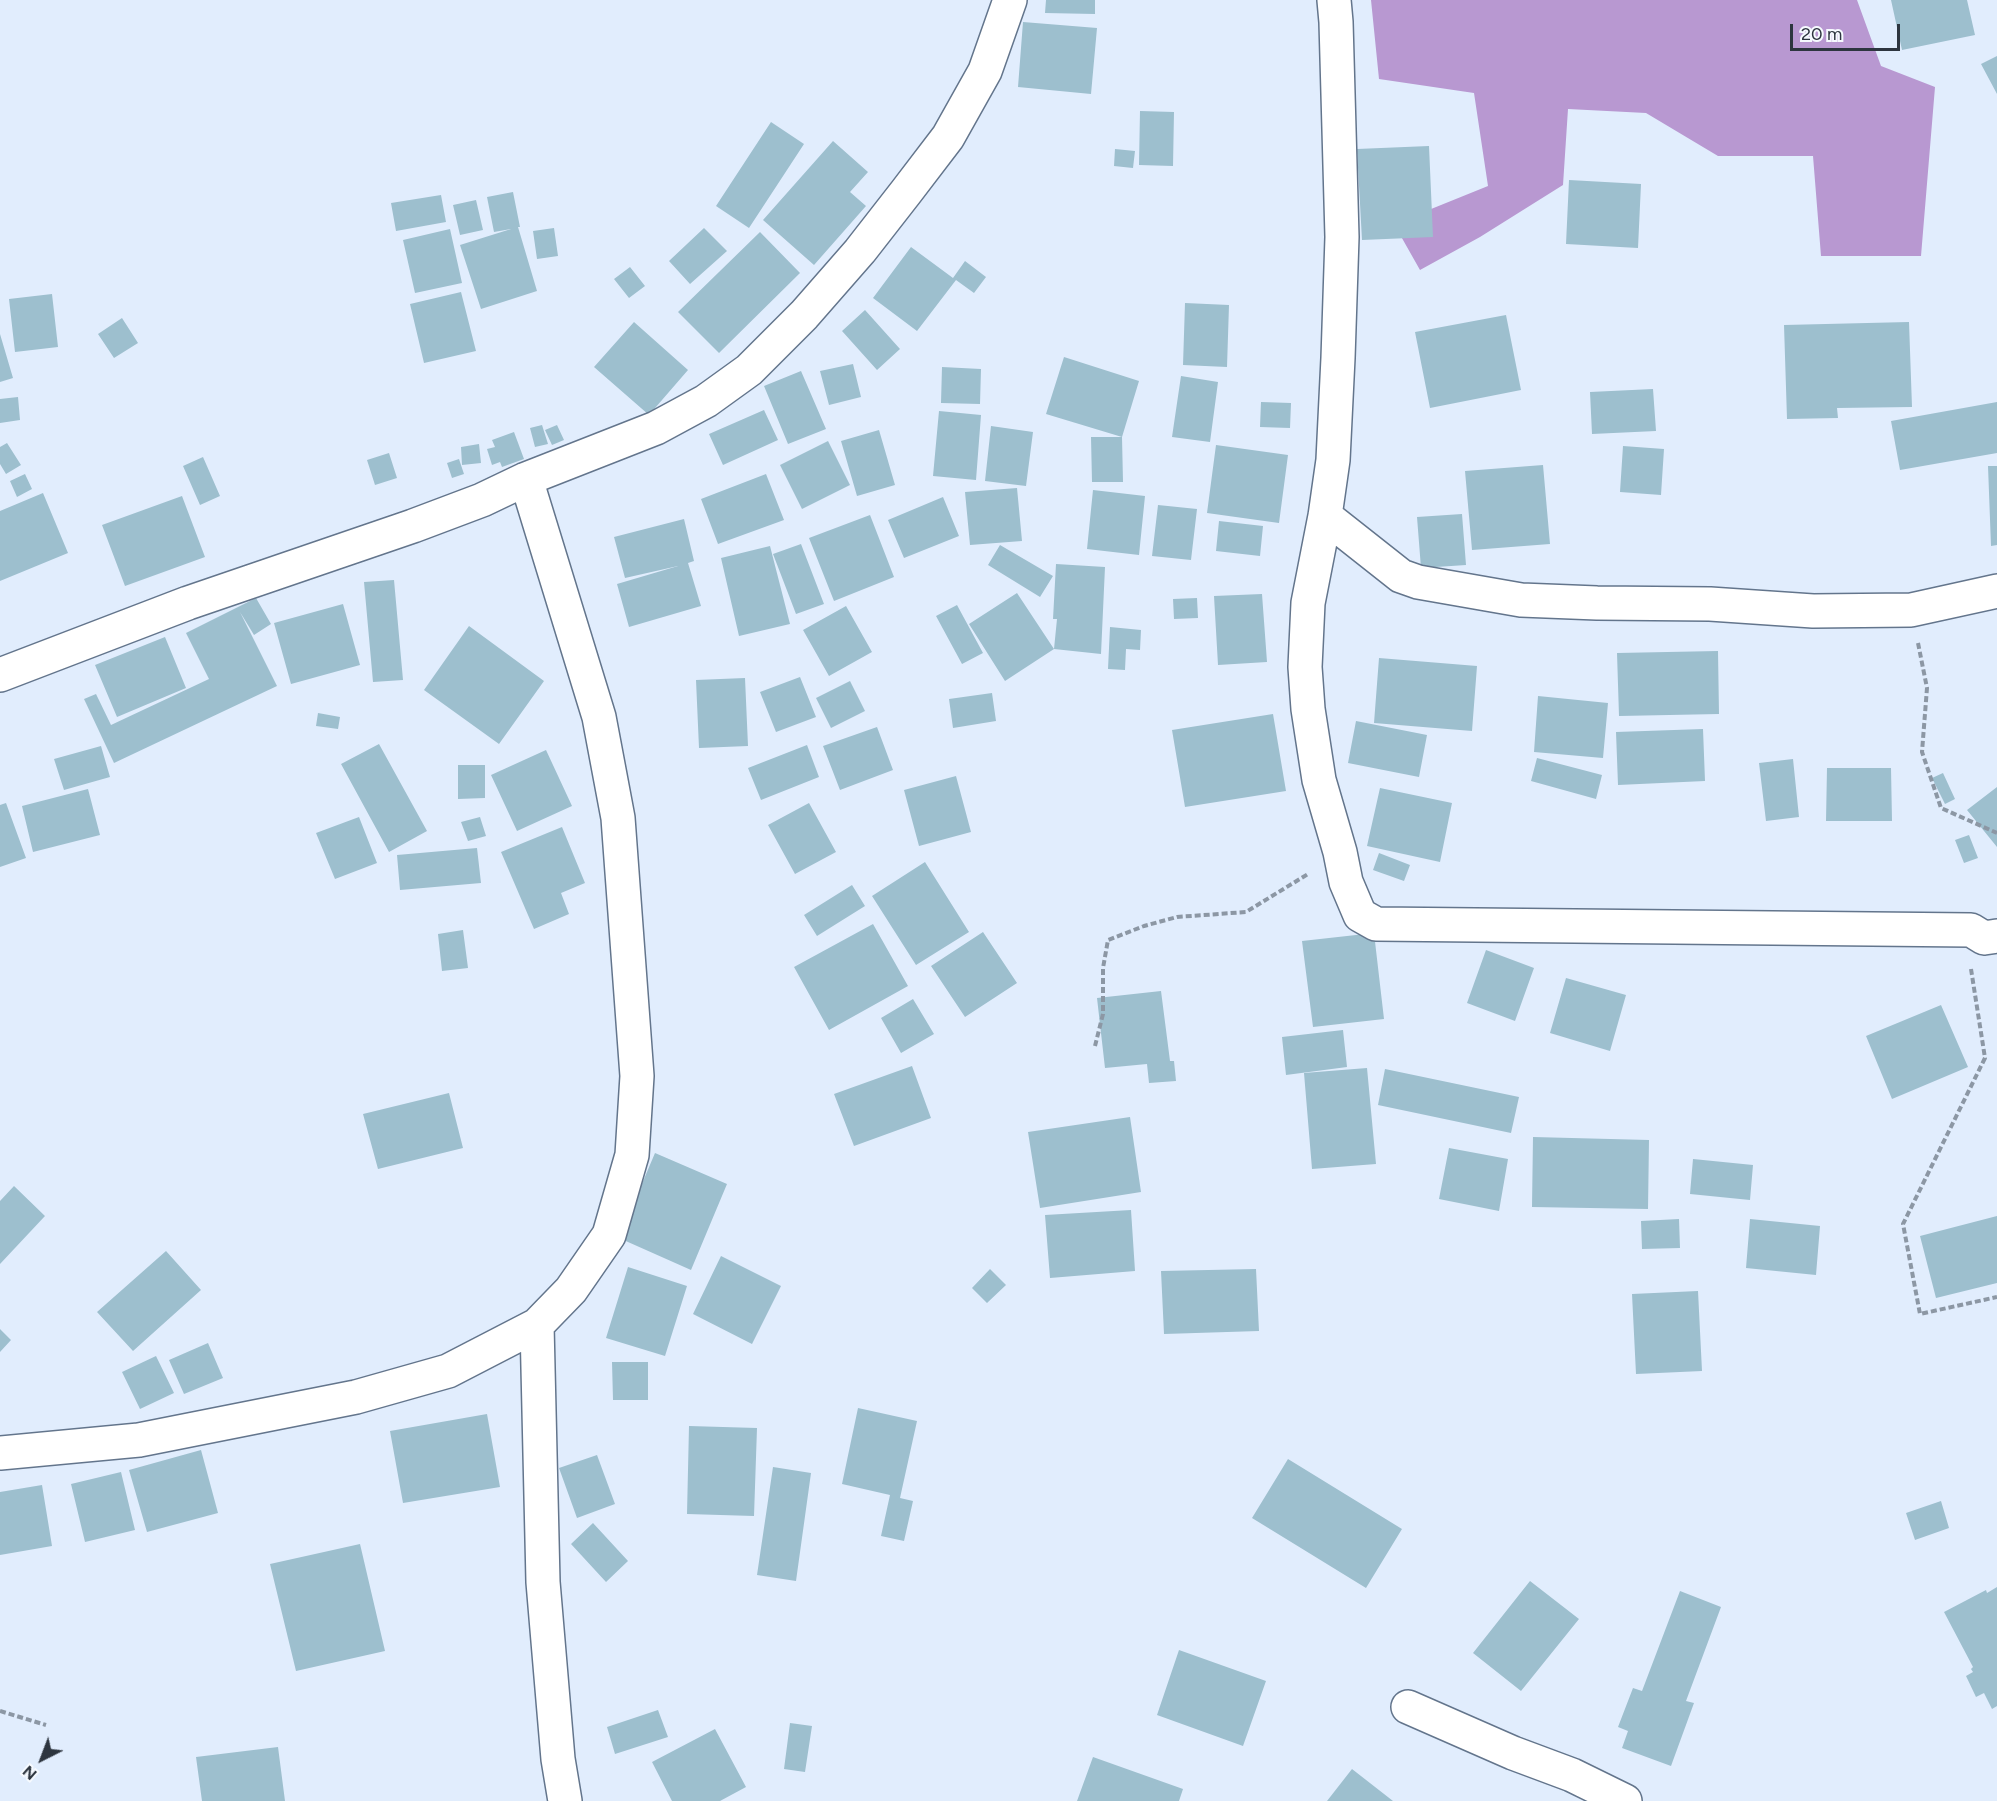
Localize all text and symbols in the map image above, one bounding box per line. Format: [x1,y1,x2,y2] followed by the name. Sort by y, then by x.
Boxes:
[1793,12,1902,50] scale bar
[1801,23,1842,45] text: 20 m
[12,1729,72,1789] north arrow
[19,1762,41,1784] text: N

